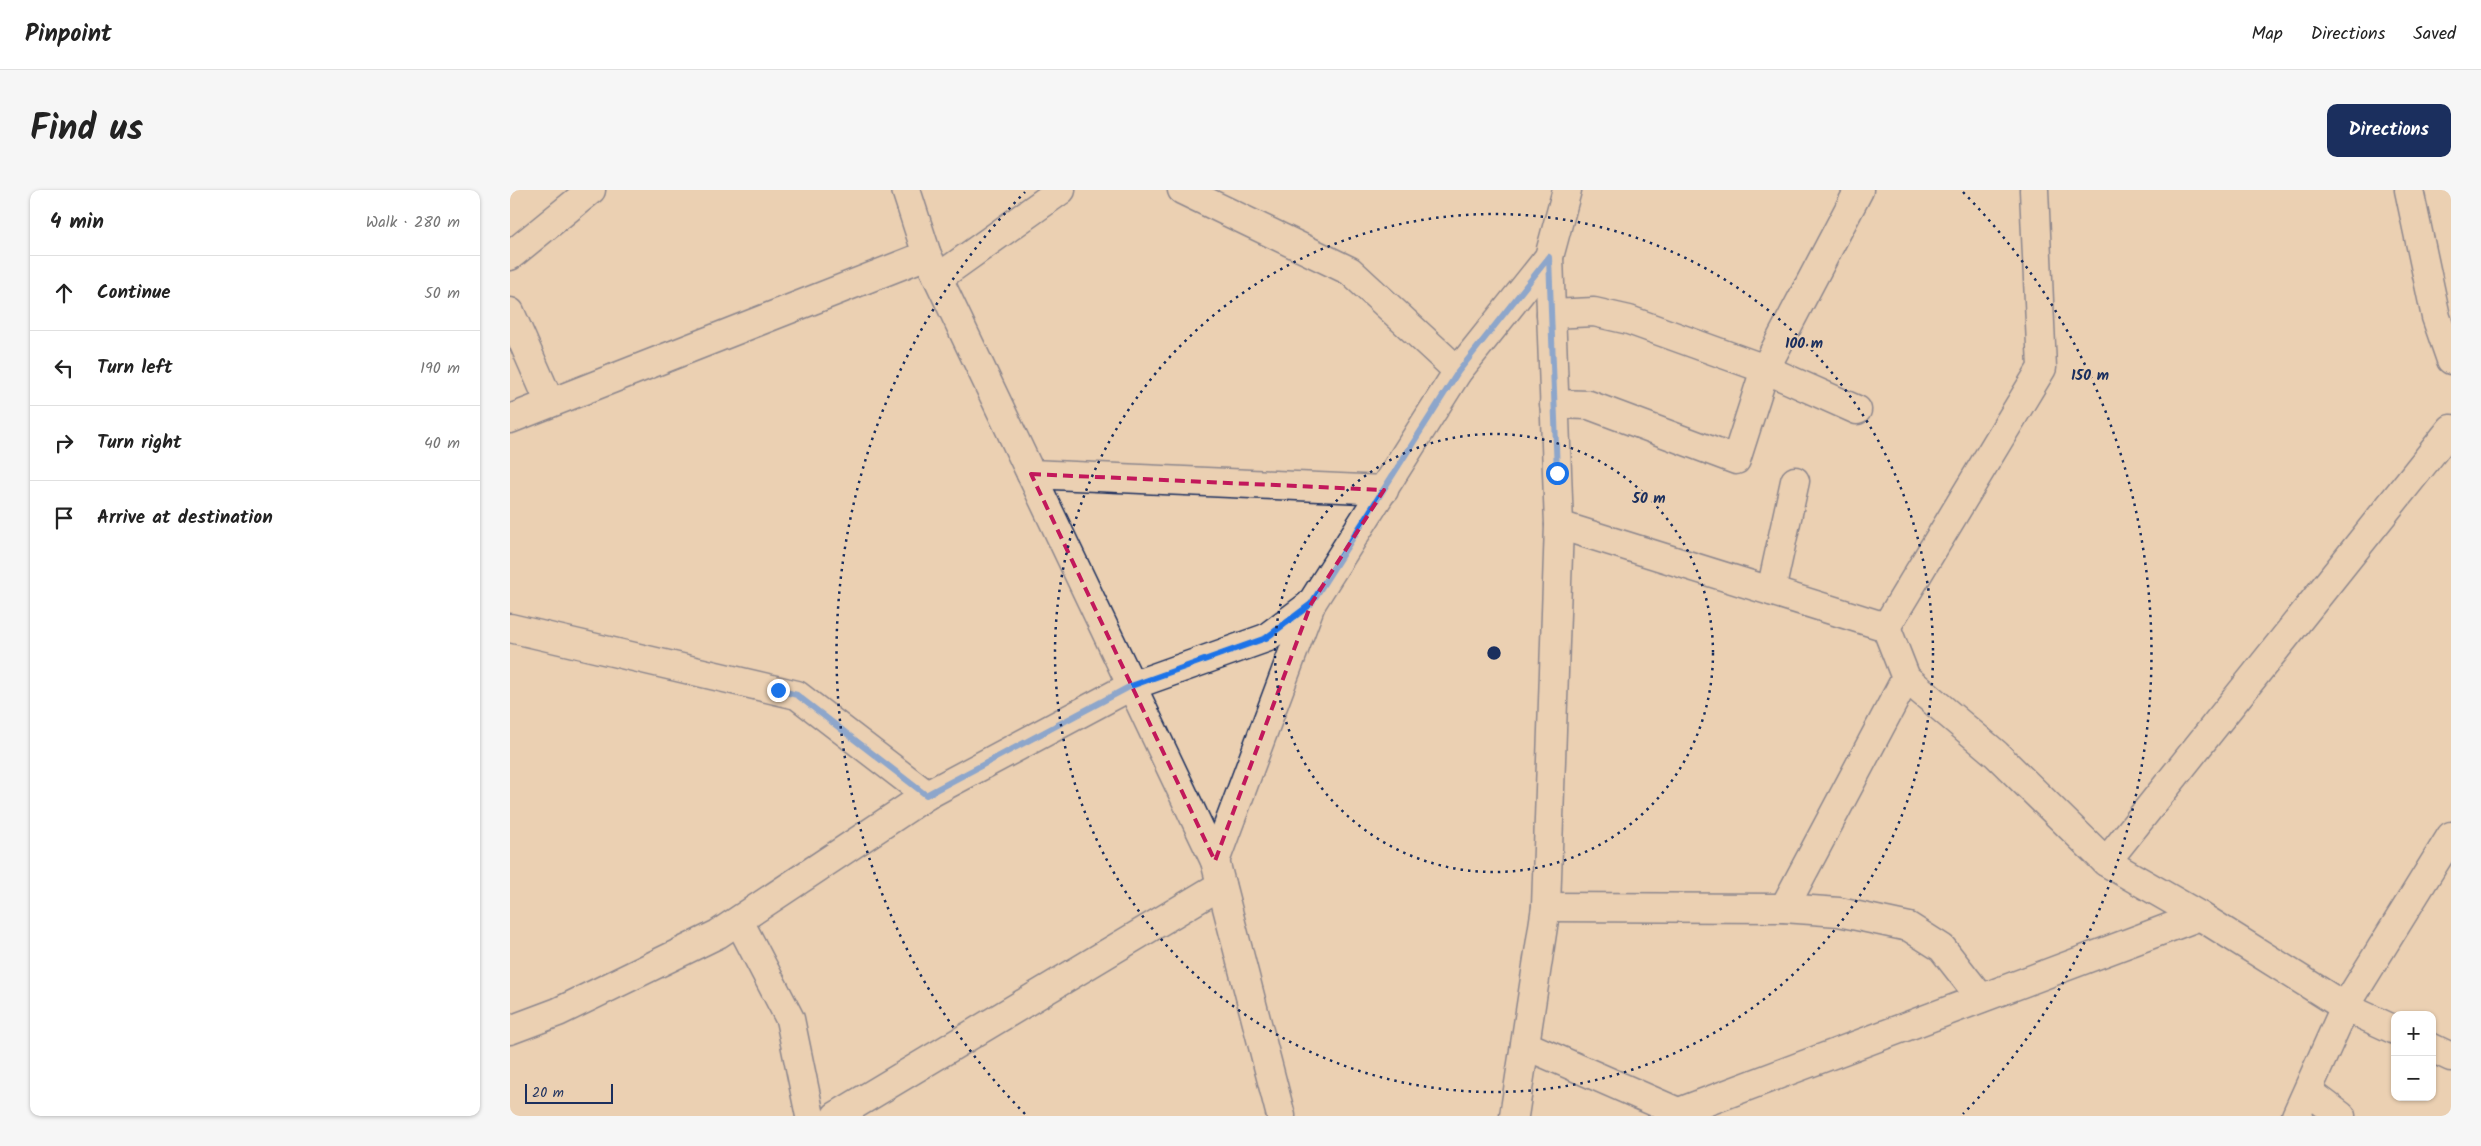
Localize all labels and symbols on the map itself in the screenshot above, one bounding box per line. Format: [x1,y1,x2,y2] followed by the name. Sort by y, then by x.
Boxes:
[1785,332,1823,356] text: 100 m
[2071,364,2109,388] text: 150 m
[1546,462,1569,485] route start
[1631,487,1666,511] text: 50 m
[1485,644,1503,662] centre of rings
[767,679,790,702] route end
[525,1081,612,1104] scale bar

